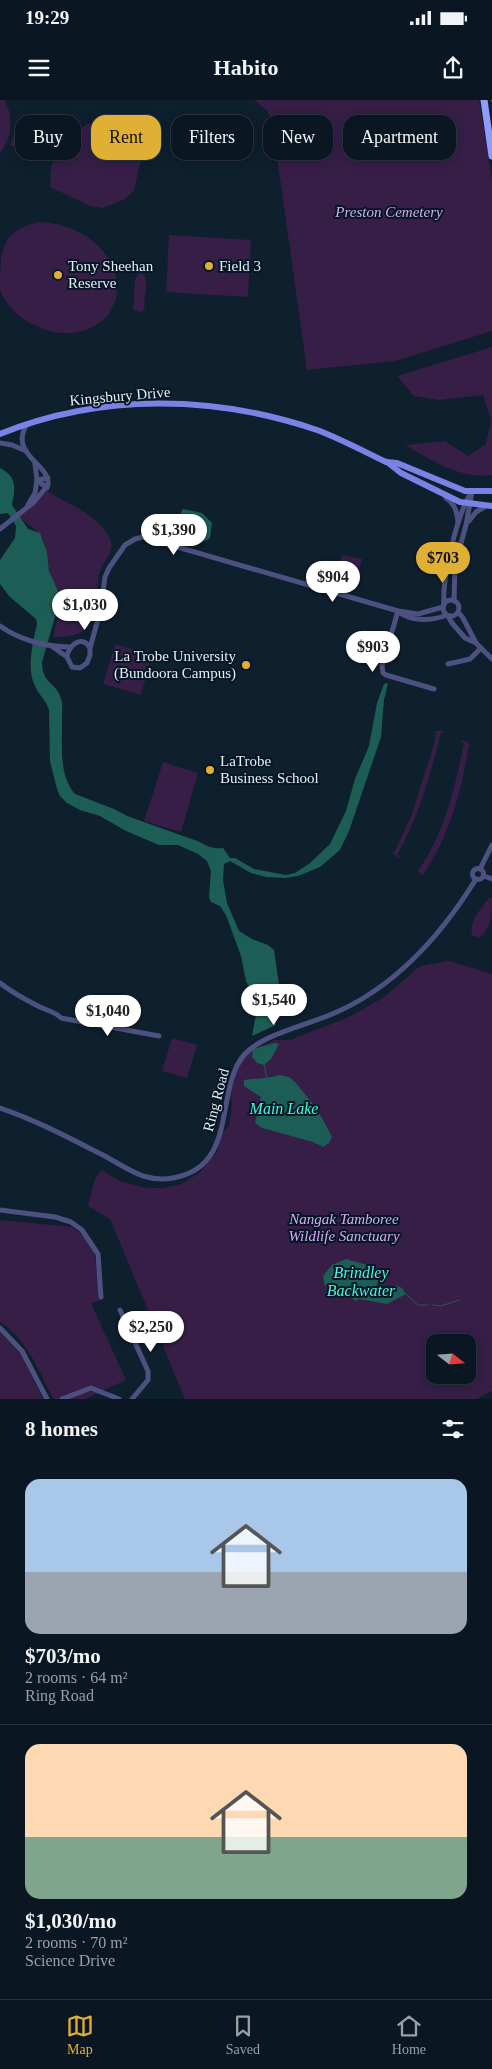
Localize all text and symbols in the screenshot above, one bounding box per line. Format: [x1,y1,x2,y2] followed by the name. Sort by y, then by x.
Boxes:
[25,7,69,28] text: 19:29
[25,54,53,82] icon: menu
[439,54,467,82] icon: share
[214,55,278,80] text: Habito
[15,115,81,160] chip: Buy
[91,115,161,160] chip: Rent
[171,115,253,160] chip: Filters
[263,115,333,160] chip: New
[343,115,456,160] chip: Apartment
[334,204,443,220] park label: Preston Cemetery
[68,258,154,291] place label: Tony Sheehan Reserve
[219,258,261,274] place label: Field 3
[203,260,215,272] marker: Field 3
[52,269,64,281] marker: Tony Sheehan Reserve
[69,384,171,408] street label: Kingsbury Drive
[133,514,215,556] pin: $1,390
[152,521,196,538] text: $1,390
[413,542,473,584] pin: $703
[427,549,459,566] text: $703
[303,560,363,603] pin: $904
[317,568,349,585] text: $904
[44,588,126,631] pin: $1,030
[63,596,107,613] text: $1,030
[343,630,403,673] pin: $903
[357,638,389,655] text: $903
[114,648,236,682] place label: La Trobe University (Bundoora Campus)
[240,659,252,671] marker: La Trobe University (Bundoora Campus)
[220,753,319,786] place label: LaTrobe Business School
[204,764,216,776] marker: LaTrobe Business School
[233,984,315,1026] pin: $1,540
[252,991,296,1008] text: $1,540
[67,994,149,1037] pin: $1,040
[86,1002,130,1019] text: $1,040
[200,1066,232,1133] street label: Ring Road
[249,1100,318,1117] water label: Main Lake
[288,1211,400,1244] park label: Nangak Tamboree Wildlife Sanctuary
[327,1264,396,1299] water label: Brindley Backwater
[110,1310,192,1353] pin: $2,250
[129,1318,173,1335] text: $2,250
[426,1334,476,1384] north arrow
[426,1334,476,1384] map controls
[439,1415,467,1443] icon: filters
[25,1417,98,1441] text: 8 homes
[201,1511,291,1601] icon: home
[25,1644,101,1668] text: $703/mo
[25,1669,128,1686] text: 2 rooms · 64 m²
[25,1687,94,1704] text: Ring Road
[201,1777,291,1867] icon: home
[25,1909,117,1933] text: $1,030/mo
[25,1934,128,1951] text: 2 rooms · 70 m²
[25,1952,115,1969] text: Science Drive
[66,2012,94,2058] tab: Map
[226,2012,260,2058] tab: Saved
[392,2012,426,2058] tab: Home

